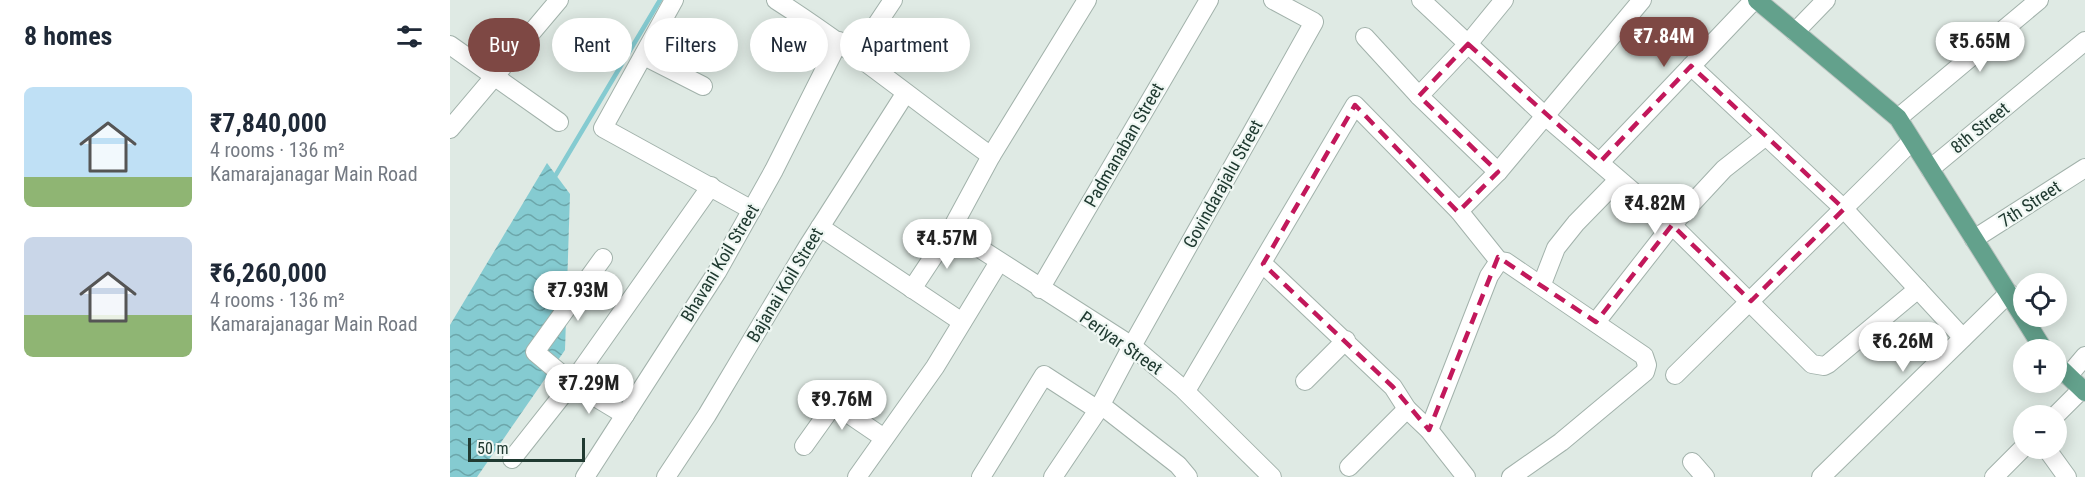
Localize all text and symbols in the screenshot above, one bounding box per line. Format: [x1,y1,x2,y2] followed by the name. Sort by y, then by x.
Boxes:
[1615,17,1713,68] pin: ₹7.84M
[468,18,540,72] chip: Buy
[552,18,632,72] chip: Rent
[644,18,738,72] chip: Filters
[750,18,828,72] chip: New
[840,18,970,72] chip: Apartment
[393,20,426,53] icon: filters
[24,21,112,51] text: 8 homes
[1931,22,2029,73] pin: ₹5.65M
[1634,24,1694,48] text: ₹7.84M
[1950,29,2010,53] text: ₹5.65M
[1080,79,1168,210] street label: Padmanaban Street
[1946,98,2013,158] street label: 8th Street
[210,108,327,138] text: ₹7,840,000
[72,111,144,183] icon: home
[1179,116,1266,251] street label: Govindarajalu Street
[210,138,345,162] text: 4 rooms · 136 m²
[210,162,418,186] text: Kamarajanagar Main Road
[1995,176,2064,231] street label: 7th Street
[1606,184,1704,235] pin: ₹4.82M
[1625,191,1685,215] text: ₹4.82M
[676,200,763,325] street label: Bhavani Koil Street
[898,219,996,270] pin: ₹4.57M
[742,224,827,346] street label: Bajanai Koil Street
[917,226,977,250] text: ₹4.57M
[210,258,327,288] text: ₹6,260,000
[72,261,144,333] icon: home
[529,271,627,322] pin: ₹7.93M
[2013,273,2067,459] map controls
[2013,273,2067,327] button: locate
[548,278,608,302] text: ₹7.93M
[210,288,345,312] text: 4 rooms · 136 m²
[1076,307,1167,379] street label: Periyar Street
[210,312,418,336] text: Kamarajanagar Main Road
[1854,322,1952,373] pin: ₹6.26M
[1873,329,1933,353] text: ₹6.26M
[2013,339,2067,393] button: +
[540,364,638,415] pin: ₹7.29M
[559,371,619,395] text: ₹7.29M
[793,380,891,431] pin: ₹9.76M
[812,387,872,411] text: ₹9.76M
[2013,405,2067,459] button: −
[468,435,585,462] scale bar
[477,439,509,458] text: 50 m

